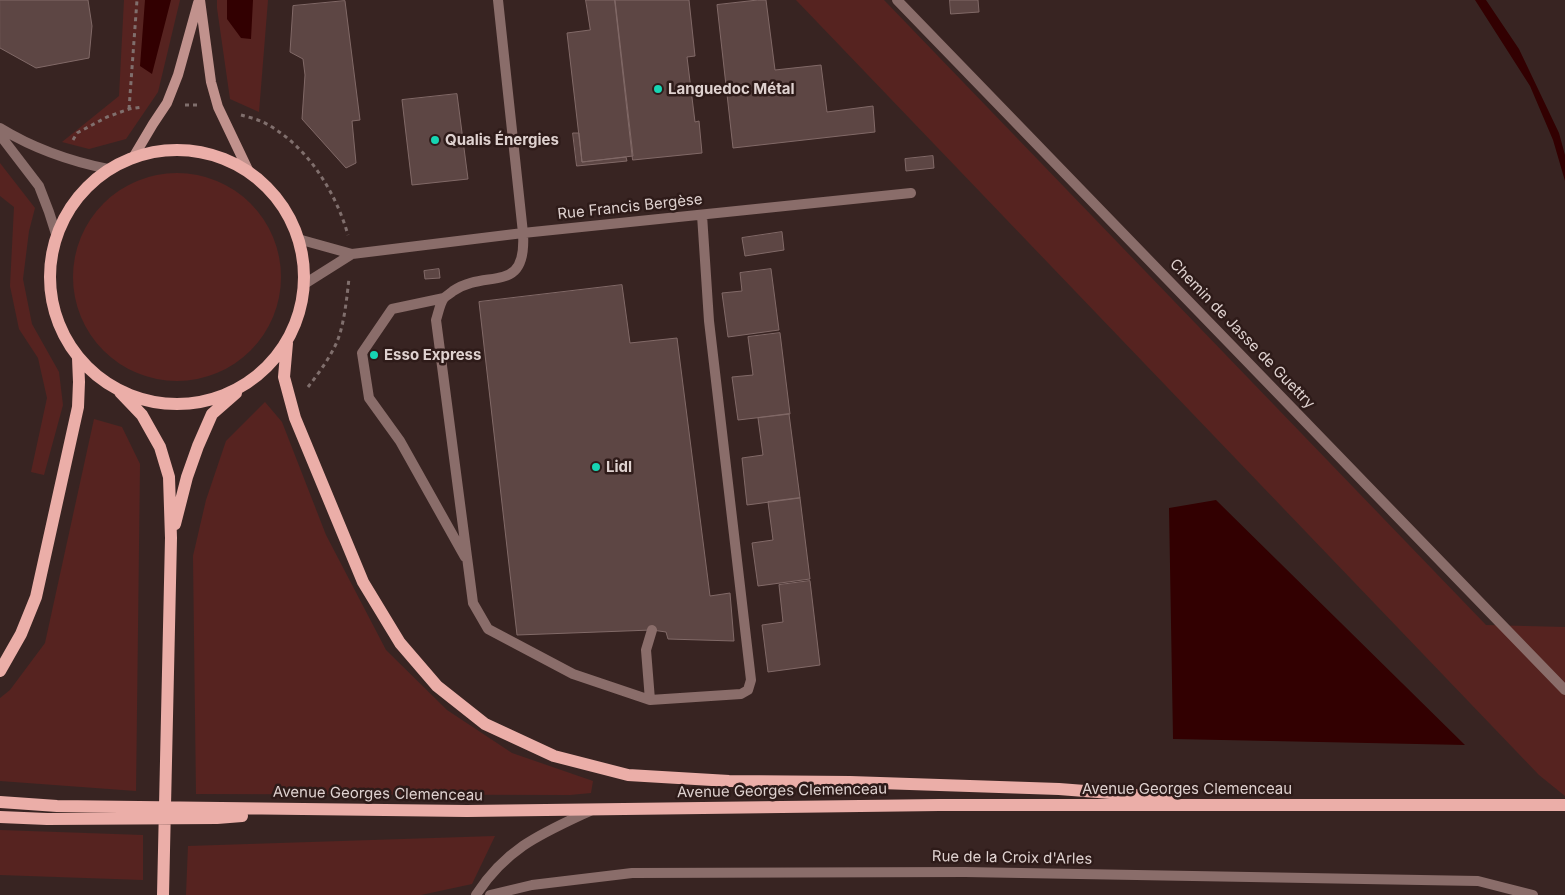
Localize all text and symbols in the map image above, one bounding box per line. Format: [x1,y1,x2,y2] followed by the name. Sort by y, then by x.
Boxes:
[668,80,795,98] place label: Languedoc Métal
[652,83,664,95] marker: Languedoc Métal
[445,131,559,149] place label: Qualis Énergies
[429,134,441,146] marker: Qualis Énergies
[557,190,703,224] street label: Rue Francis Bergèse
[1166,255,1318,413] street label: Chemin de Jasse de Guettry
[384,346,481,364] place label: Esso Express
[368,349,380,361] marker: Esso Express
[606,458,632,476] place label: Lidl
[590,461,602,473] marker: Lidl
[677,780,887,802] street label: Avenue Georges Clemenceau
[1082,780,1292,798] street label: Avenue Georges Clemenceau
[273,783,483,805] street label: Avenue Georges Clemenceau
[932,848,1092,868] street label: Rue de la Croix d'Arles

